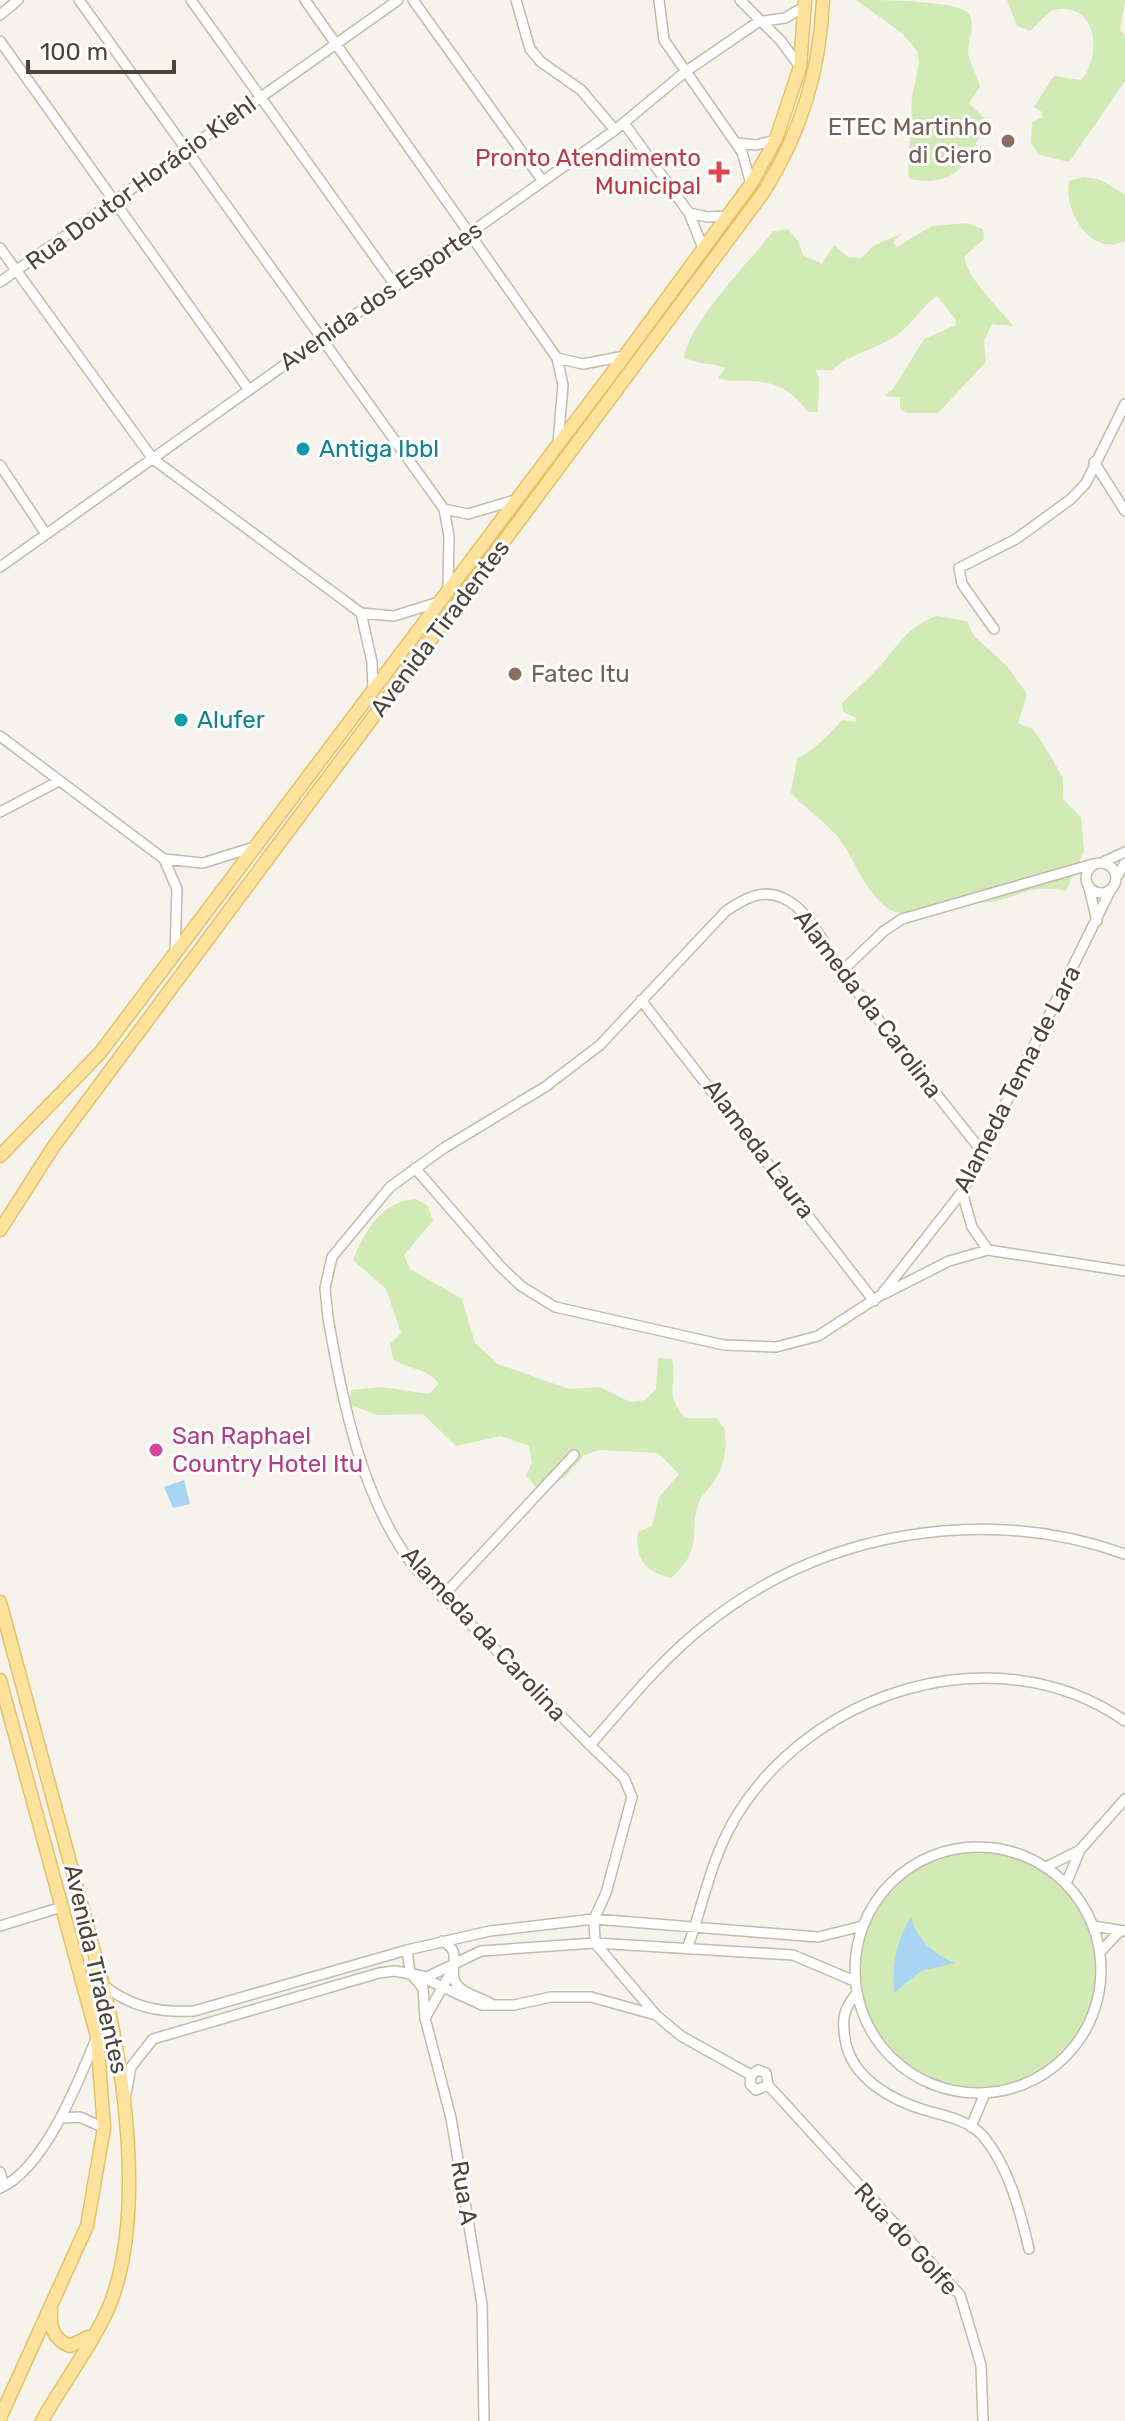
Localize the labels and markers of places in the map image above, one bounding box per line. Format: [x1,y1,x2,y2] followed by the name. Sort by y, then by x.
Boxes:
[828,113,992,169] place label: ETEC Martinho di Ciero
[999,132,1017,150] marker: ETEC Martinho di Ciero
[475,144,701,200] place label: Pronto Atendimento Municipal
[708,161,730,183] marker: Pronto Atendimento Municipal
[319,435,439,463] place label: Antiga Ibbl
[294,440,312,458] marker: Antiga Ibbl
[531,660,630,688] place label: Fatec Itu
[506,665,524,683] marker: Fatec Itu
[197,706,265,734] place label: Alufer
[172,711,190,729] marker: Alufer
[172,1422,363,1478] place label: San Raphael Country Hotel Itu
[147,1441,165,1459] marker: San Raphael Country Hotel Itu

